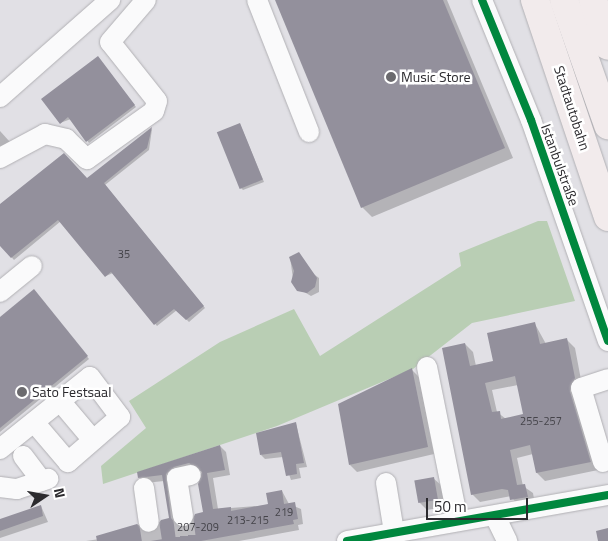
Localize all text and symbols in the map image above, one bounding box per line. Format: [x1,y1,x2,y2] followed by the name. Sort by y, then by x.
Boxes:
[550,64,594,152] street label: Stadtautobahn
[401,69,470,85] place label: Music Store
[385,71,397,83] marker: Music Store
[537,122,583,208] street label: Istanbulstraße
[118,247,130,261] house number: 35
[32,384,111,400] place label: Sato Festsaal
[16,386,28,398] marker: Sato Festsaal
[520,414,562,428] house number: 255-257
[20,471,70,521] north arrow
[49,486,71,500] text: N
[428,488,530,520] scale bar
[434,495,467,518] text: 50 m
[275,505,293,519] house number: 219
[227,513,269,527] house number: 213-215
[177,520,219,534] house number: 207-209

